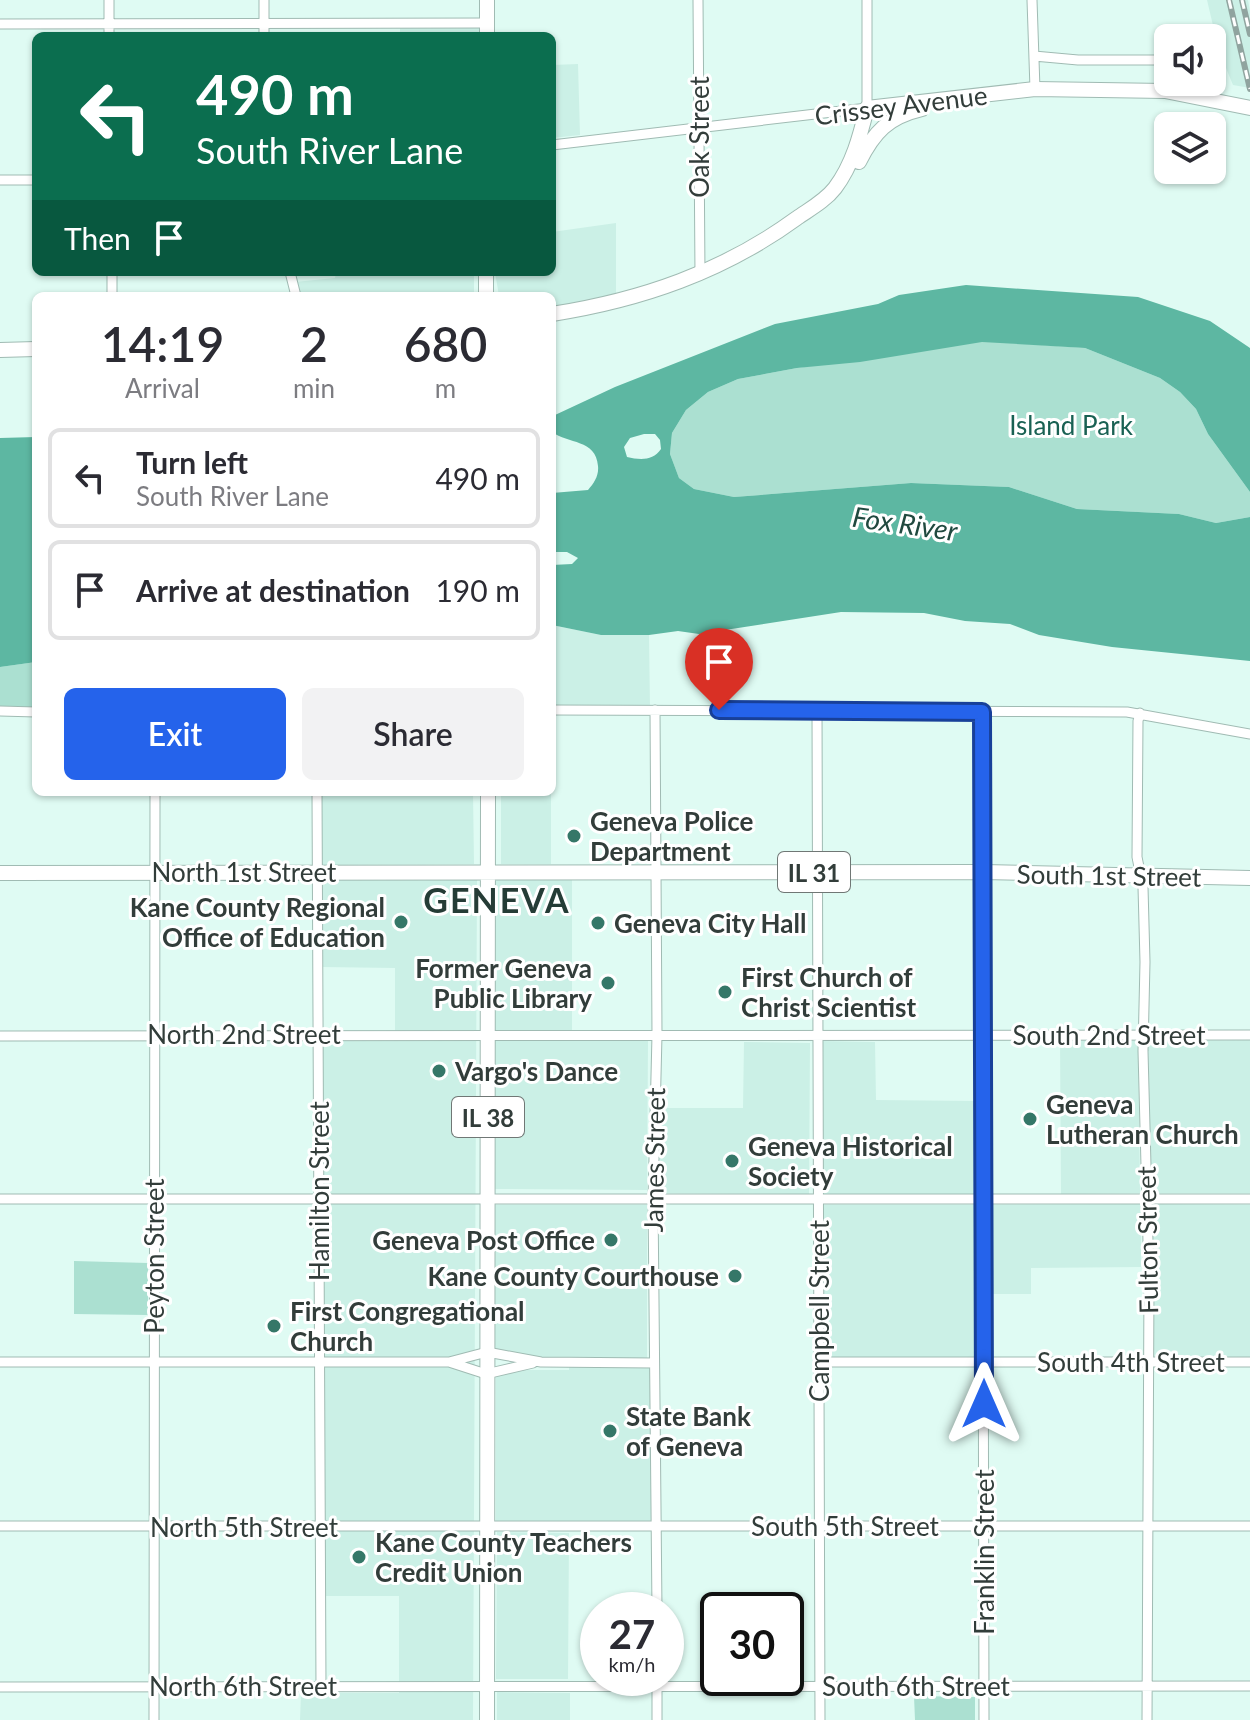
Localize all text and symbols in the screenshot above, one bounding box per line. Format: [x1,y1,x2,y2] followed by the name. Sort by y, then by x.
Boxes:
[1154,24,1226,184] map controls
[1154,24,1226,96] button: sound
[196,60,354,127] text: 490 m
[64,64,168,168] icon: left
[683,75,715,198] street label: Oak Street
[813,79,989,131] street label: Crissey Avenue
[1154,112,1226,184] button: layers
[196,128,463,172] text: South River Lane
[147,216,191,260] icon: arrive
[64,220,131,256] text: Then
[101,315,224,372] text: 14:19
[300,315,328,372] text: 2
[404,315,487,372] text: 680
[125,372,200,404] text: Arrival
[293,372,335,404] text: min
[435,372,456,404] text: m
[1009,409,1134,441] park label: Island Park
[136,444,248,480] text: Turn left
[68,456,112,500] icon: left
[435,460,520,496] text: 490 m
[136,480,329,512] text: South River Lane
[850,499,960,547] water label: Fox River
[68,568,112,612] icon: arrive
[136,572,410,608] text: Arrive at destination
[435,572,520,608] text: 190 m
[685,628,753,710] pin
[697,640,741,684] icon: arrive
[64,688,286,780] button: Exit
[302,688,524,780] button: Share
[590,805,754,867] place label: Geneva Police Department
[565,827,583,845] marker: Geneva Police Department
[778,852,850,892] road number: IL 31
[152,856,337,888] street label: North 1st Street
[1016,857,1202,893] street label: South 1st Street
[423,879,571,920] district label: GENEVA
[130,891,385,953] place label: Kane County Regional Office of Education
[614,907,806,939] place label: Geneva City Hall
[392,913,410,931] marker: Kane County Regional Office of Education
[589,914,607,932] marker: Geneva City Hall
[415,952,592,1014] place label: Former Geneva Public Library
[741,961,916,1023] place label: First Church of Christ Scientist
[599,974,617,992] marker: Former Geneva Public Library
[716,983,734,1001] marker: First Church of Christ Scientist
[147,1018,341,1050] street label: North 2nd Street
[1012,1019,1206,1051] street label: South 2nd Street
[454,1055,618,1087] place label: Vargo's Dance
[430,1062,448,1080] marker: Vargo's Dance
[637,1087,671,1233] street label: James Street
[1046,1088,1239,1150] place label: Geneva Lutheran Church
[452,1097,524,1137] road number: IL 38
[303,1100,335,1281] street label: Hamilton Street
[1021,1110,1039,1128] marker: Geneva Lutheran Church
[748,1130,953,1192] place label: Geneva Historical Society
[723,1152,741,1170] marker: Geneva Historical Society
[1130,1165,1164,1314] street label: Fulton Street
[138,1178,170,1334] street label: Peyton Street
[803,1219,835,1402] street label: Campbell Street
[372,1224,595,1256] place label: Geneva Post Office
[602,1231,620,1249] marker: Geneva Post Office
[428,1260,719,1292] place label: Kane County Courthouse
[726,1267,744,1285] marker: Kane County Courthouse
[290,1295,525,1357] place label: First Congregational Church
[265,1317,283,1335] marker: First Congregational Church
[1037,1346,1226,1378] street label: South 4th Street
[942,1362,1026,1446] position arrow
[626,1400,751,1462] place label: State Bank of Geneva
[601,1422,619,1440] marker: State Bank of Geneva
[968,1469,1000,1635] street label: Franklin Street
[751,1510,940,1542] street label: South 5th Street
[150,1511,339,1543] street label: North 5th Street
[375,1526,632,1588] place label: Kane County Teachers Credit Union
[350,1548,368,1566] marker: Kane County Teachers Credit Union
[700,1592,804,1696] speed limit sign: 30
[609,1610,655,1658] text: 27
[609,1652,655,1676] text: km/h
[149,1670,338,1702] street label: North 6th Street
[822,1670,1011,1702] street label: South 6th Street

